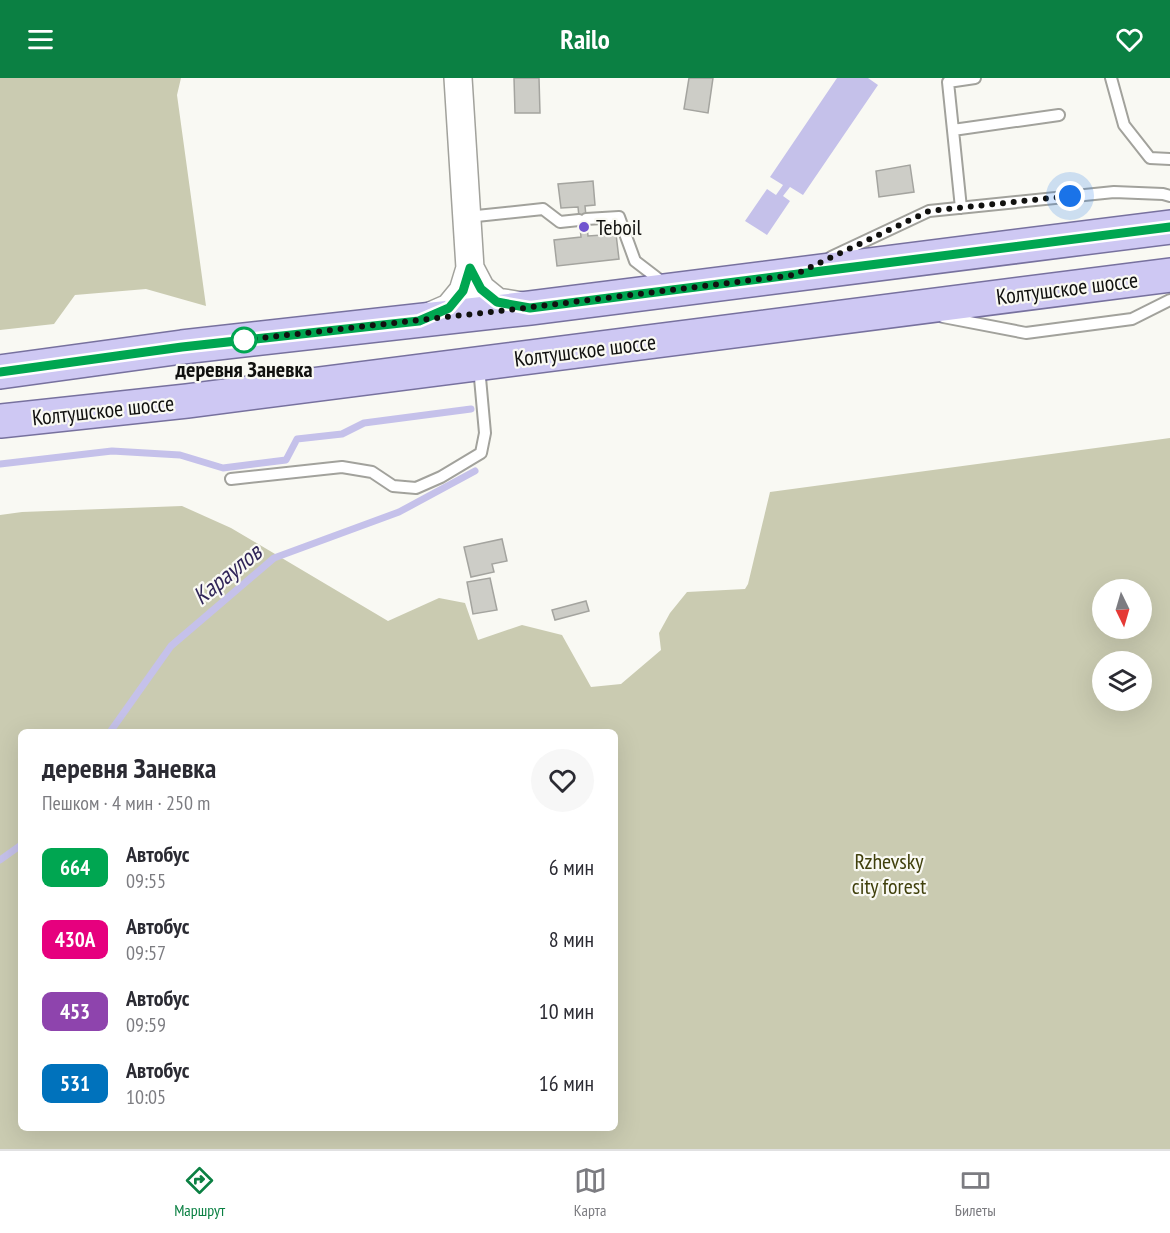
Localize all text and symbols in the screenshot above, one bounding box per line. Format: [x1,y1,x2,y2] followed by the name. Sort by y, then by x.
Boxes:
[560,22,610,56] text: Railo
[24,23,57,56] icon: menu
[1113,23,1146,56] icon: heart
[1055,181,1085,211] your location
[596,213,642,241] place label: Teboil
[577,220,591,234] marker: Teboil
[995,265,1139,311] street label: Колтушское шоссе
[231,327,257,353] marker: деревня Заневка
[513,327,657,373] street label: Колтушское шоссе
[175,355,313,383] place label: деревня Заневка
[31,389,175,431] street label: Колтушское шоссе
[186,535,270,611] water label: Караулов
[1092,579,1152,639] north arrow
[1092,579,1152,711] map controls
[1092,651,1152,711] button: layers
[42,749,216,786] text: деревня Заневка
[531,749,594,812] button: heart
[42,790,210,816] text: Пешком · 4 мин · 250 m
[126,840,189,868] text: Автобус
[852,847,926,900] park label: Rzhevsky city forest
[549,853,594,881] text: 6 мин
[60,854,90,881] text: 664
[126,868,166,894] text: 09:55
[126,912,189,940] text: Автобус
[549,925,594,953] text: 8 мин
[55,926,95,953] text: 430А
[126,940,166,966] text: 09:57
[126,984,189,1012] text: Автобус
[539,997,594,1025] text: 10 мин
[60,998,90,1025] text: 453
[126,1012,166,1038] text: 09:59
[126,1056,189,1084] text: Автобус
[539,1069,594,1097] text: 16 мин
[60,1070,90,1097] text: 531
[126,1084,166,1110] text: 10:05
[174,1164,225,1220] tab: Маршрут
[574,1164,607,1220] tab: Карта
[955,1164,996,1220] tab: Билеты

